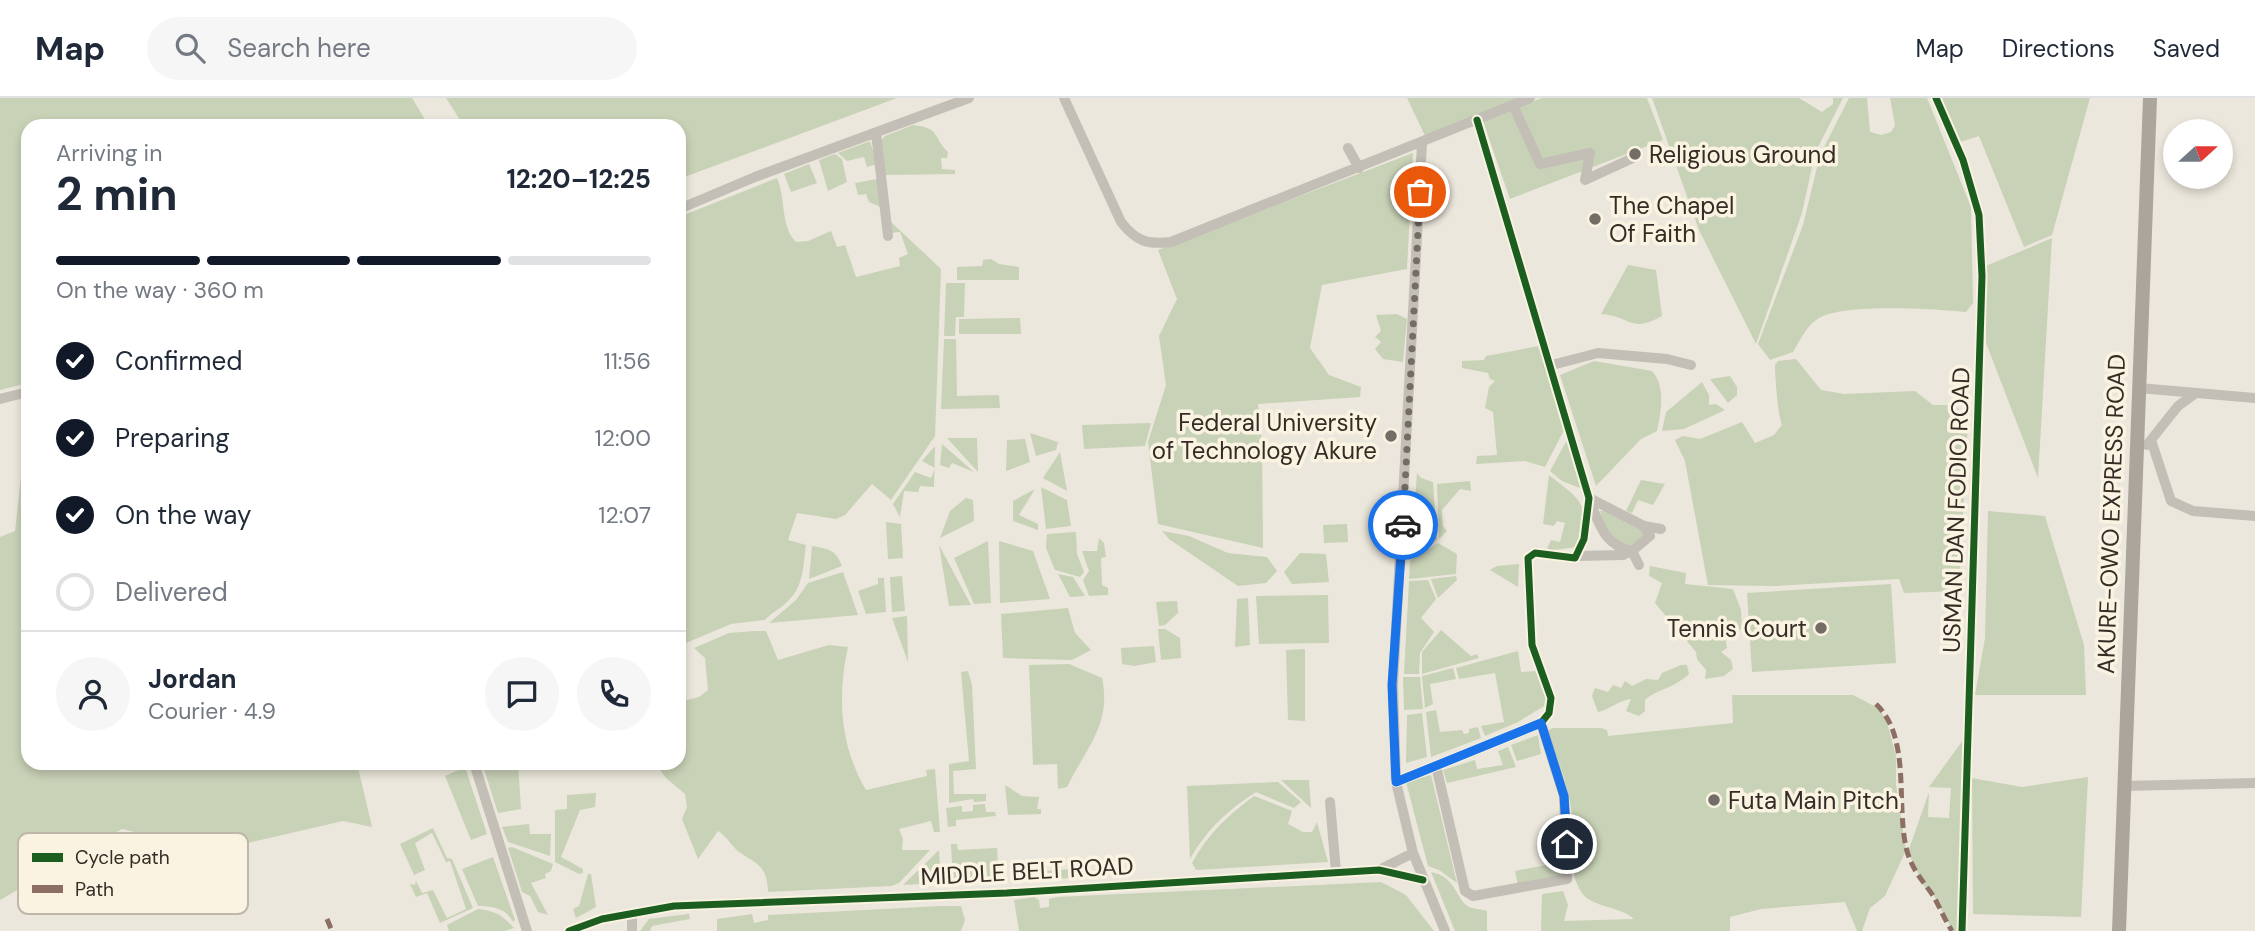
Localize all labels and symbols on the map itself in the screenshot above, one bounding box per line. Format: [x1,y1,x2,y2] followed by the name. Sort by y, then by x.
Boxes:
[2163,119,2233,189] north arrow
[1649,139,1836,170] place label: Religious Ground
[1627,146,1643,162] marker: Religious Ground
[1390,162,1450,222] pin
[1609,190,1734,249] place label: The Chapel Of Faith
[1587,211,1603,227] marker: The Chapel Of Faith
[2090,353,2132,675] street label: AKURE-OWO EXPRESS ROAD
[1936,367,1976,653] street label: USMAN DAN FODIO ROAD
[1152,407,1377,466] place label: Federal University of Technology Akure
[1383,428,1399,444] marker: Federal University of Technology Akure
[1368,490,1438,560] courier
[1667,613,1807,644] place label: Tennis Court
[1813,620,1829,636] marker: Tennis Court
[1728,785,1899,816] place label: Futa Main Pitch
[1706,792,1722,808] marker: Futa Main Pitch
[1537,814,1597,874] pin
[18,833,248,914] legend
[75,845,170,870] text: Cycle path
[920,850,1134,892] street label: MIDDLE BELT ROAD
[75,877,114,902] text: Path

